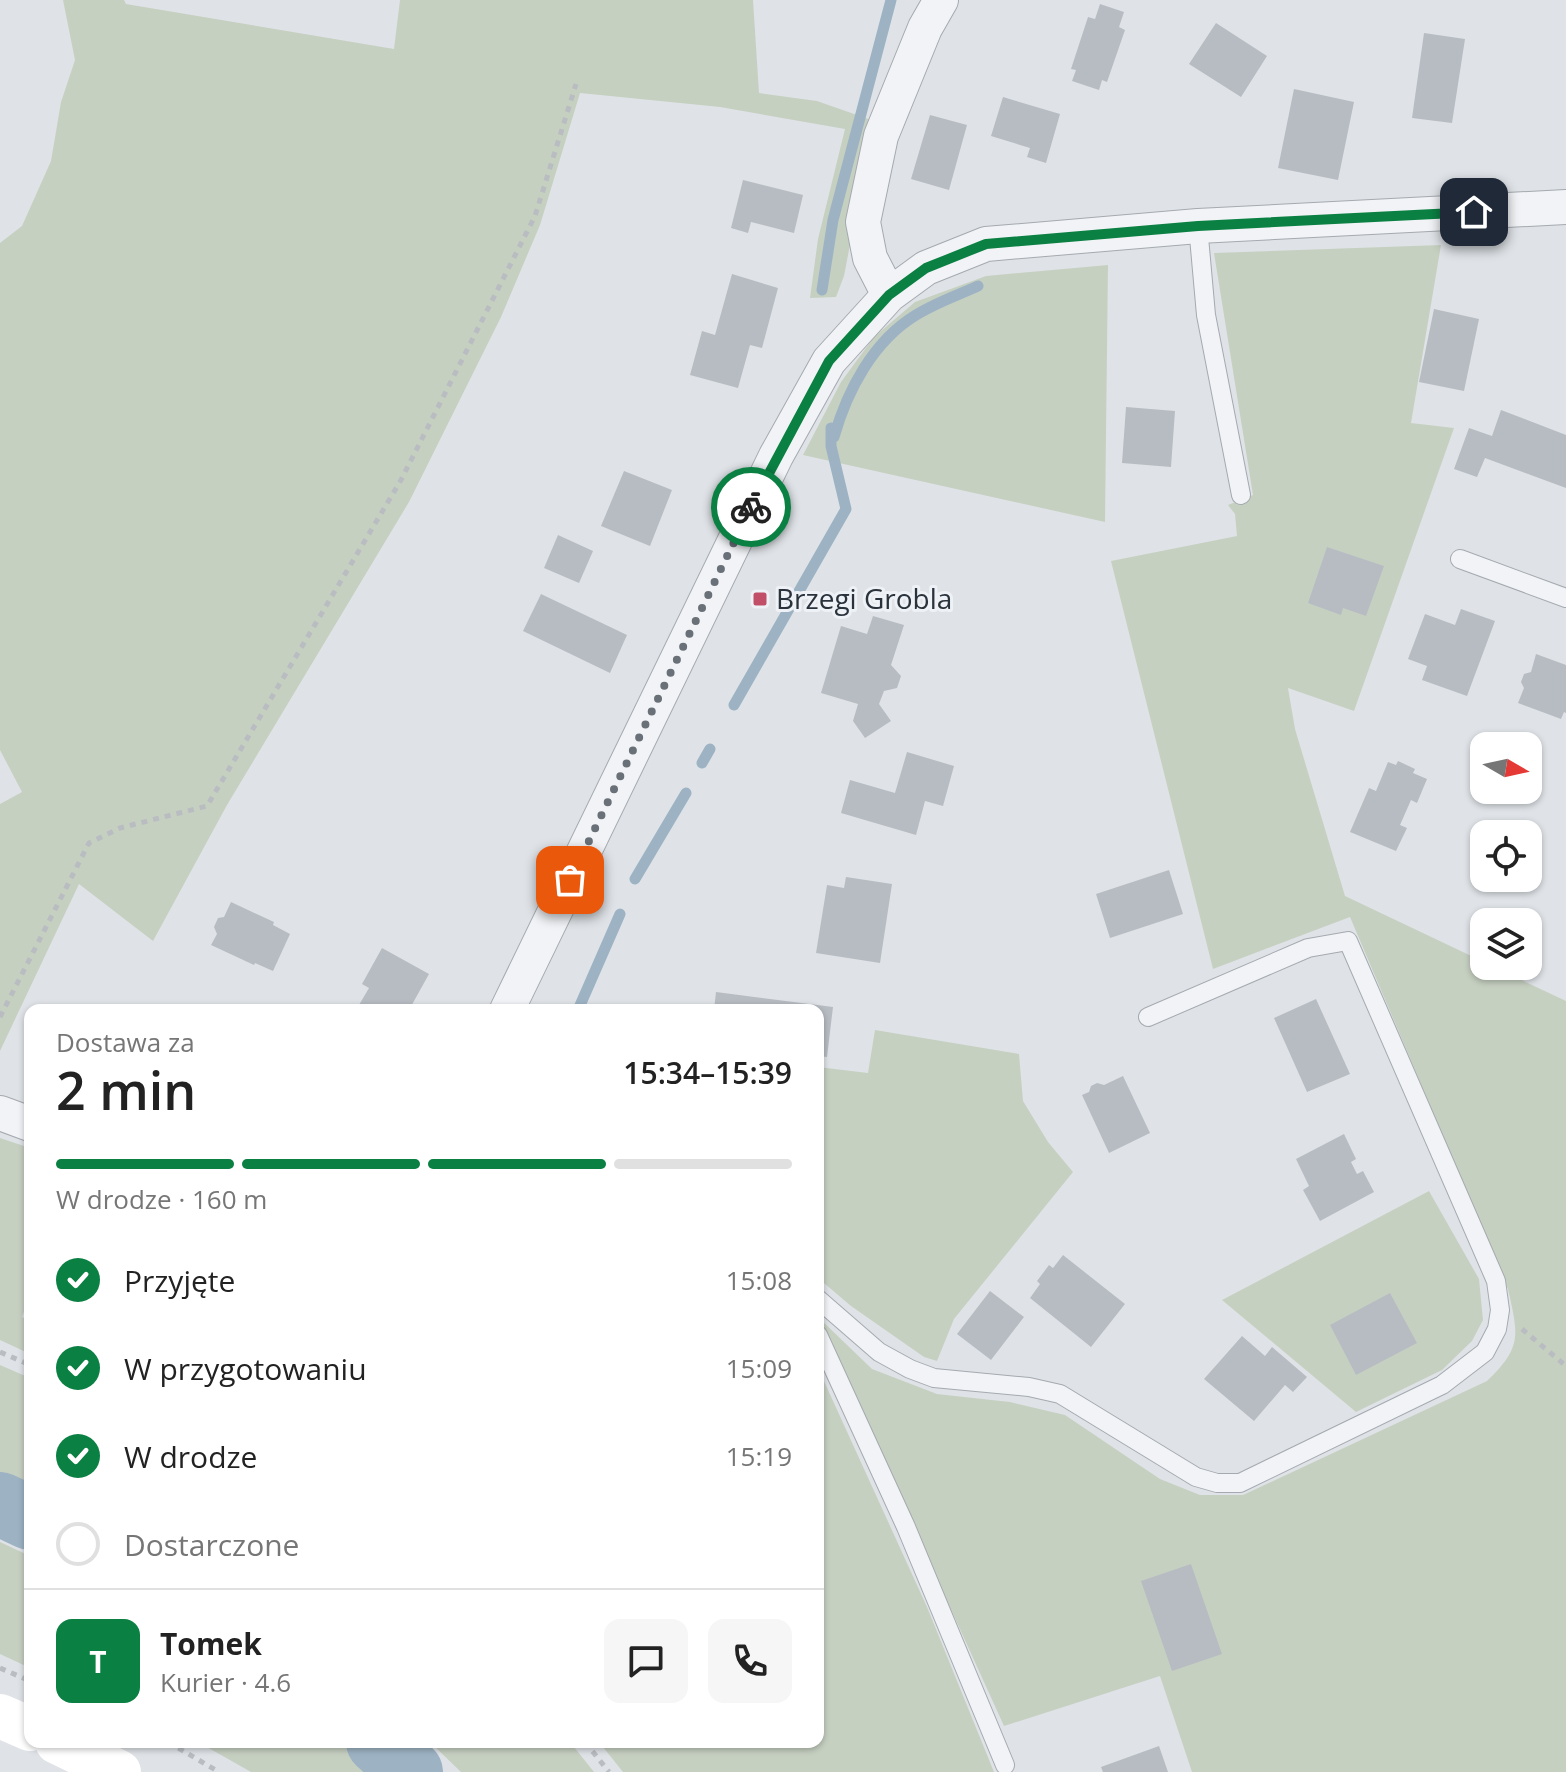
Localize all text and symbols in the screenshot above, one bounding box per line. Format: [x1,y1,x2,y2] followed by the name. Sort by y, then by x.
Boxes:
[1440,178,1508,246] pin
[1452,190,1496,234] icon: home
[711,467,791,547] courier
[729,485,773,529] icon: bike
[776,579,952,617] place label: Brzegi Grobla
[751,590,769,608] marker: Brzegi Grobla
[1470,732,1542,804] north arrow
[1470,732,1542,980] map controls
[1470,820,1542,892] button: locate
[536,846,604,914] pin
[548,858,592,902] icon: bag
[1470,908,1542,980] button: layers
[56,1024,195,1060] text: Dostawa za
[623,1052,792,1093] text: 15:34–15:39
[56,1054,196,1125] text: 2 min
[56,1181,267,1217] text: W drodze · 160 m
[56,1258,100,1302] icon: check
[124,1260,235,1301] text: Przyjęte
[726,1262,792,1298] text: 15:08
[56,1346,100,1390] icon: check
[124,1348,367,1389] text: W przygotowaniu
[726,1350,792,1386] text: 15:09
[56,1434,100,1478] icon: check
[124,1436,257,1477] text: W drodze
[726,1438,792,1474] text: 15:19
[124,1524,299,1565] text: Dostarczone
[604,1619,688,1703] button: chat
[708,1619,792,1703] button: phone
[160,1623,262,1664] text: Tomek
[89,1641,107,1682] text: T
[160,1664,291,1700] text: Kurier · 4.6

